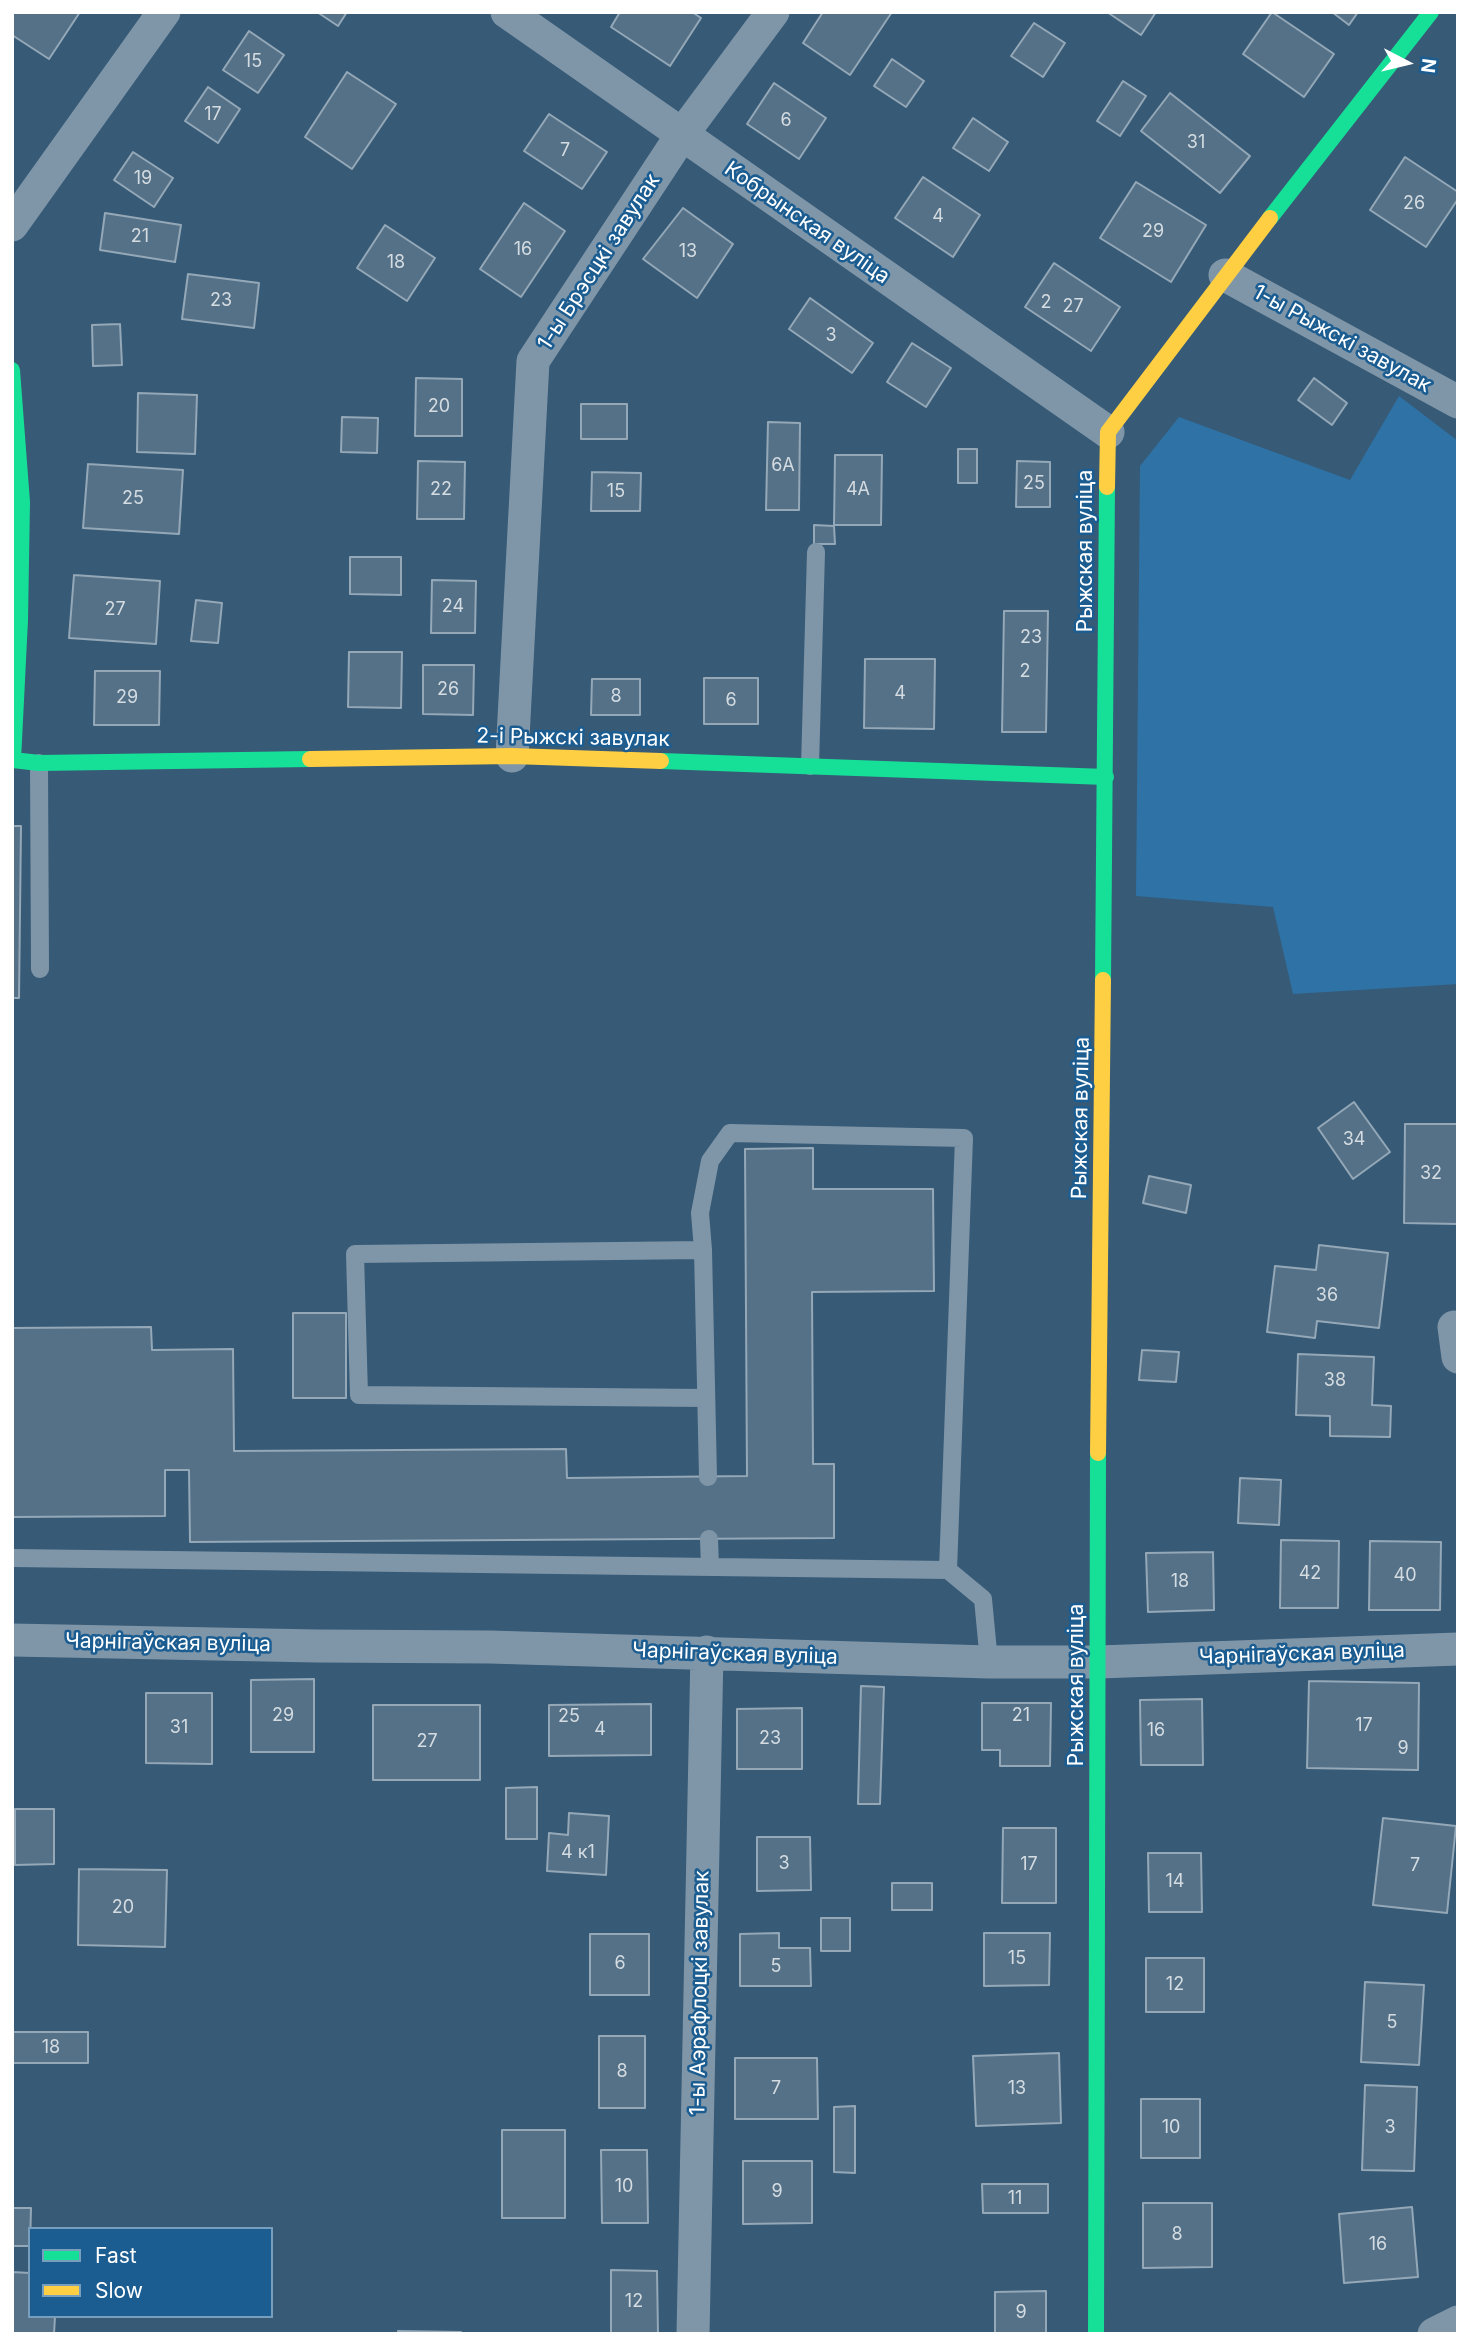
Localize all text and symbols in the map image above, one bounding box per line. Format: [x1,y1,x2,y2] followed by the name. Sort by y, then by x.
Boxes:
[1372,28,1442,98] north arrow
[244,51,262,73] house number: 15
[1416,57,1441,74] text: N
[204,104,222,126] house number: 17
[780,110,792,132] house number: 6
[1187,132,1205,154] house number: 31
[560,140,570,162] house number: 7
[720,156,894,290] street label: Кобрынская вуліца
[134,168,152,190] house number: 19
[533,169,665,355] street label: 1-ы Брэсцкі завулак
[1403,193,1425,215] house number: 26
[932,206,944,228] house number: 4
[1142,221,1164,243] house number: 29
[131,226,149,248] house number: 21
[514,239,532,261] house number: 16
[679,241,697,263] house number: 13
[387,252,405,274] house number: 18
[1249,280,1435,398] street label: 1-ы Рыжскі завулак
[210,290,232,312] house number: 23
[1041,292,1051,314] house number: 2
[1062,296,1084,318] house number: 27
[825,325,837,347] house number: 3
[428,396,450,418] house number: 20
[771,455,795,477] house number: 6А
[1073,470,1099,632] street label: Рыжская вуліца
[1023,473,1045,495] house number: 25
[430,479,452,501] house number: 22
[846,479,870,501] house number: 4А
[607,481,625,503] house number: 15
[122,488,144,510] house number: 25
[442,596,464,618] house number: 24
[104,599,126,621] house number: 27
[1020,627,1042,649] house number: 23
[1020,661,1030,683] house number: 2
[437,679,459,701] house number: 26
[894,683,906,705] house number: 4
[610,686,622,708] house number: 8
[116,687,138,709] house number: 29
[725,690,737,712] house number: 6
[476,724,670,752] street label: 2-і Рыжскі завулак
[1067,1037,1095,1199] street label: Рыжская вуліца
[1343,1129,1365,1151] house number: 34
[1420,1163,1442,1185] house number: 32
[1316,1285,1338,1307] house number: 36
[1324,1370,1346,1392] house number: 38
[1299,1563,1321,1585] house number: 42
[1394,1565,1416,1587] house number: 40
[1171,1571,1189,1593] house number: 18
[1064,1604,1090,1766] street label: Рыжская вуліца
[65,1629,271,1657] street label: Чарнігаўская вуліца
[632,1638,838,1670] street label: Чарнігаўская вуліца
[1199,1638,1405,1670] street label: Чарнігаўская вуліца
[272,1705,294,1727] house number: 29
[1012,1705,1030,1727] house number: 21
[558,1706,580,1728] house number: 25
[1355,1715,1373,1737] house number: 17
[170,1717,188,1739] house number: 31
[594,1719,606,1741] house number: 4
[1147,1720,1165,1742] house number: 16
[759,1728,781,1750] house number: 23
[416,1731,438,1753] house number: 27
[1397,1738,1409,1760] house number: 9
[561,1842,595,1864] house number: 4 к1
[778,1853,790,1875] house number: 3
[1020,1854,1038,1876] house number: 17
[1410,1855,1420,1877] house number: 7
[685,1870,715,2116] street label: 1-ы Аэрафлоцкі завулак
[1166,1871,1184,1893] house number: 14
[112,1897,134,1919] house number: 20
[1008,1948,1026,1970] house number: 15
[614,1953,626,1975] house number: 6
[771,1956,781,1978] house number: 5
[1166,1974,1184,1996] house number: 12
[1387,2012,1397,2034] house number: 5
[42,2037,60,2059] house number: 18
[616,2061,628,2083] house number: 8
[771,2078,781,2100] house number: 7
[1008,2078,1026,2100] house number: 13
[1162,2117,1180,2139] house number: 10
[1384,2117,1396,2139] house number: 3
[615,2176,633,2198] house number: 10
[771,2181,783,2203] house number: 9
[1008,2188,1022,2210] house number: 11
[1171,2224,1183,2246] house number: 8
[28,2227,273,2318] legend
[1369,2234,1387,2256] house number: 16
[95,2243,137,2268] text: Fast
[95,2278,143,2303] text: Slow
[625,2291,643,2313] house number: 12
[1015,2302,1027,2324] house number: 9

